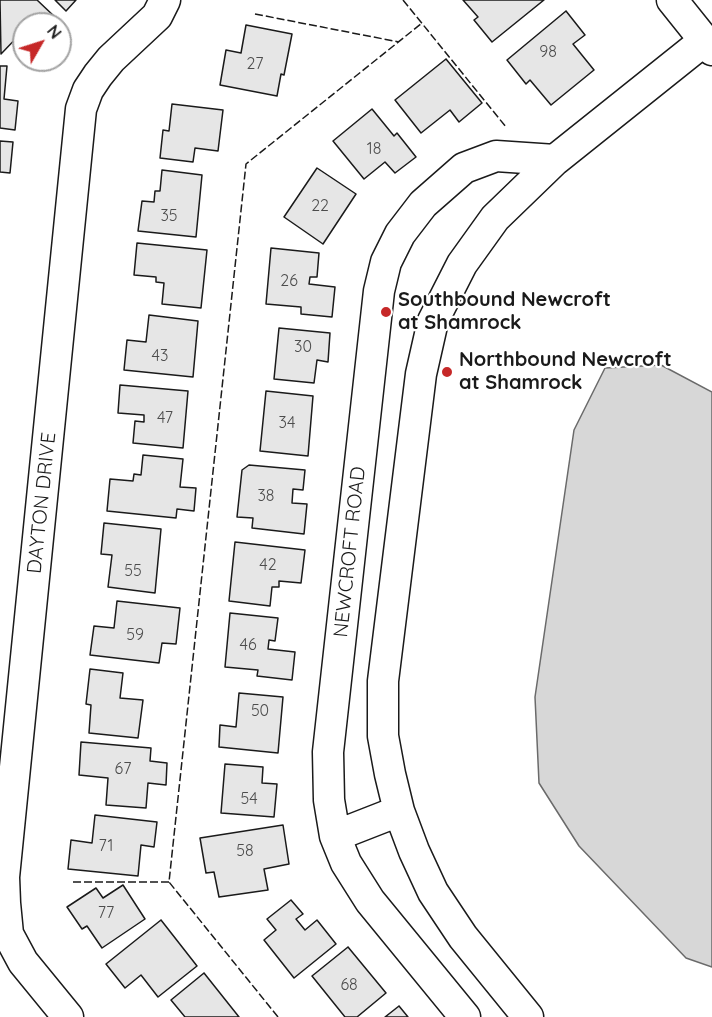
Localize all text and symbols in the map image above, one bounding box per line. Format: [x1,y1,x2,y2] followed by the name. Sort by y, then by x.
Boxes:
[12,12,72,72] north arrow
[43,21,66,43] text: N
[539,42,557,62] house number: 98
[247,54,263,74] house number: 27
[367,139,381,159] house number: 18
[311,196,329,216] house number: 22
[160,206,178,226] house number: 35
[280,271,298,291] house number: 26
[398,288,611,335] place label: Southbound Newcroft at Shamrock
[379,305,393,319] marker: Southbound Newcroft at Shamrock
[294,337,312,357] house number: 30
[152,346,168,366] house number: 43
[459,348,672,395] place label: Northbound Newcroft at Shamrock
[440,365,454,379] marker: Northbound Newcroft at Shamrock
[157,408,173,428] house number: 47
[279,413,295,433] house number: 34
[23,431,61,575] street label: DAYTON DRIVE
[329,465,371,639] street label: NEWCROFT ROAD
[257,486,275,506] house number: 38
[259,555,277,575] house number: 42
[124,561,142,581] house number: 55
[126,625,144,645] house number: 59
[239,635,257,655] house number: 46
[251,701,269,721] house number: 50
[115,759,131,779] house number: 67
[240,789,258,809] house number: 54
[99,836,113,856] house number: 71
[236,841,254,861] house number: 58
[98,903,114,923] house number: 77
[340,975,358,995] house number: 68

